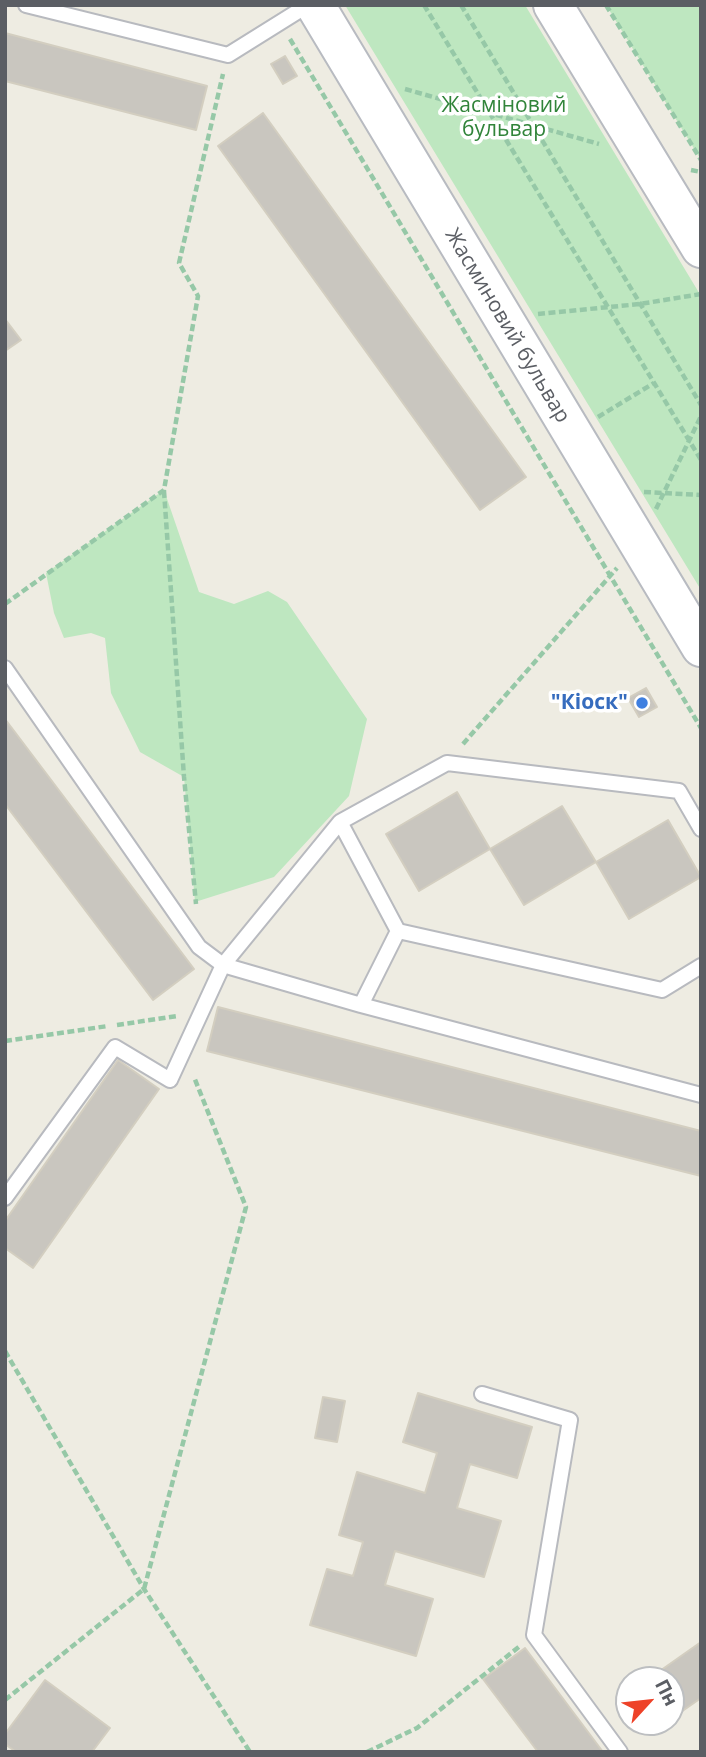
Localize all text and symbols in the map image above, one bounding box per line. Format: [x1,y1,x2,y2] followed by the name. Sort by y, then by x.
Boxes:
[442,93,566,143] park label: Жасміновий бульвар
[439,224,575,428] street label: Жасминовий бульвар
[551,690,628,716] place label: "Кіоск"
[634,695,650,711] marker: "Кіоск"
[615,1666,685,1736] north arrow
[649,1675,685,1710] text: Пн

